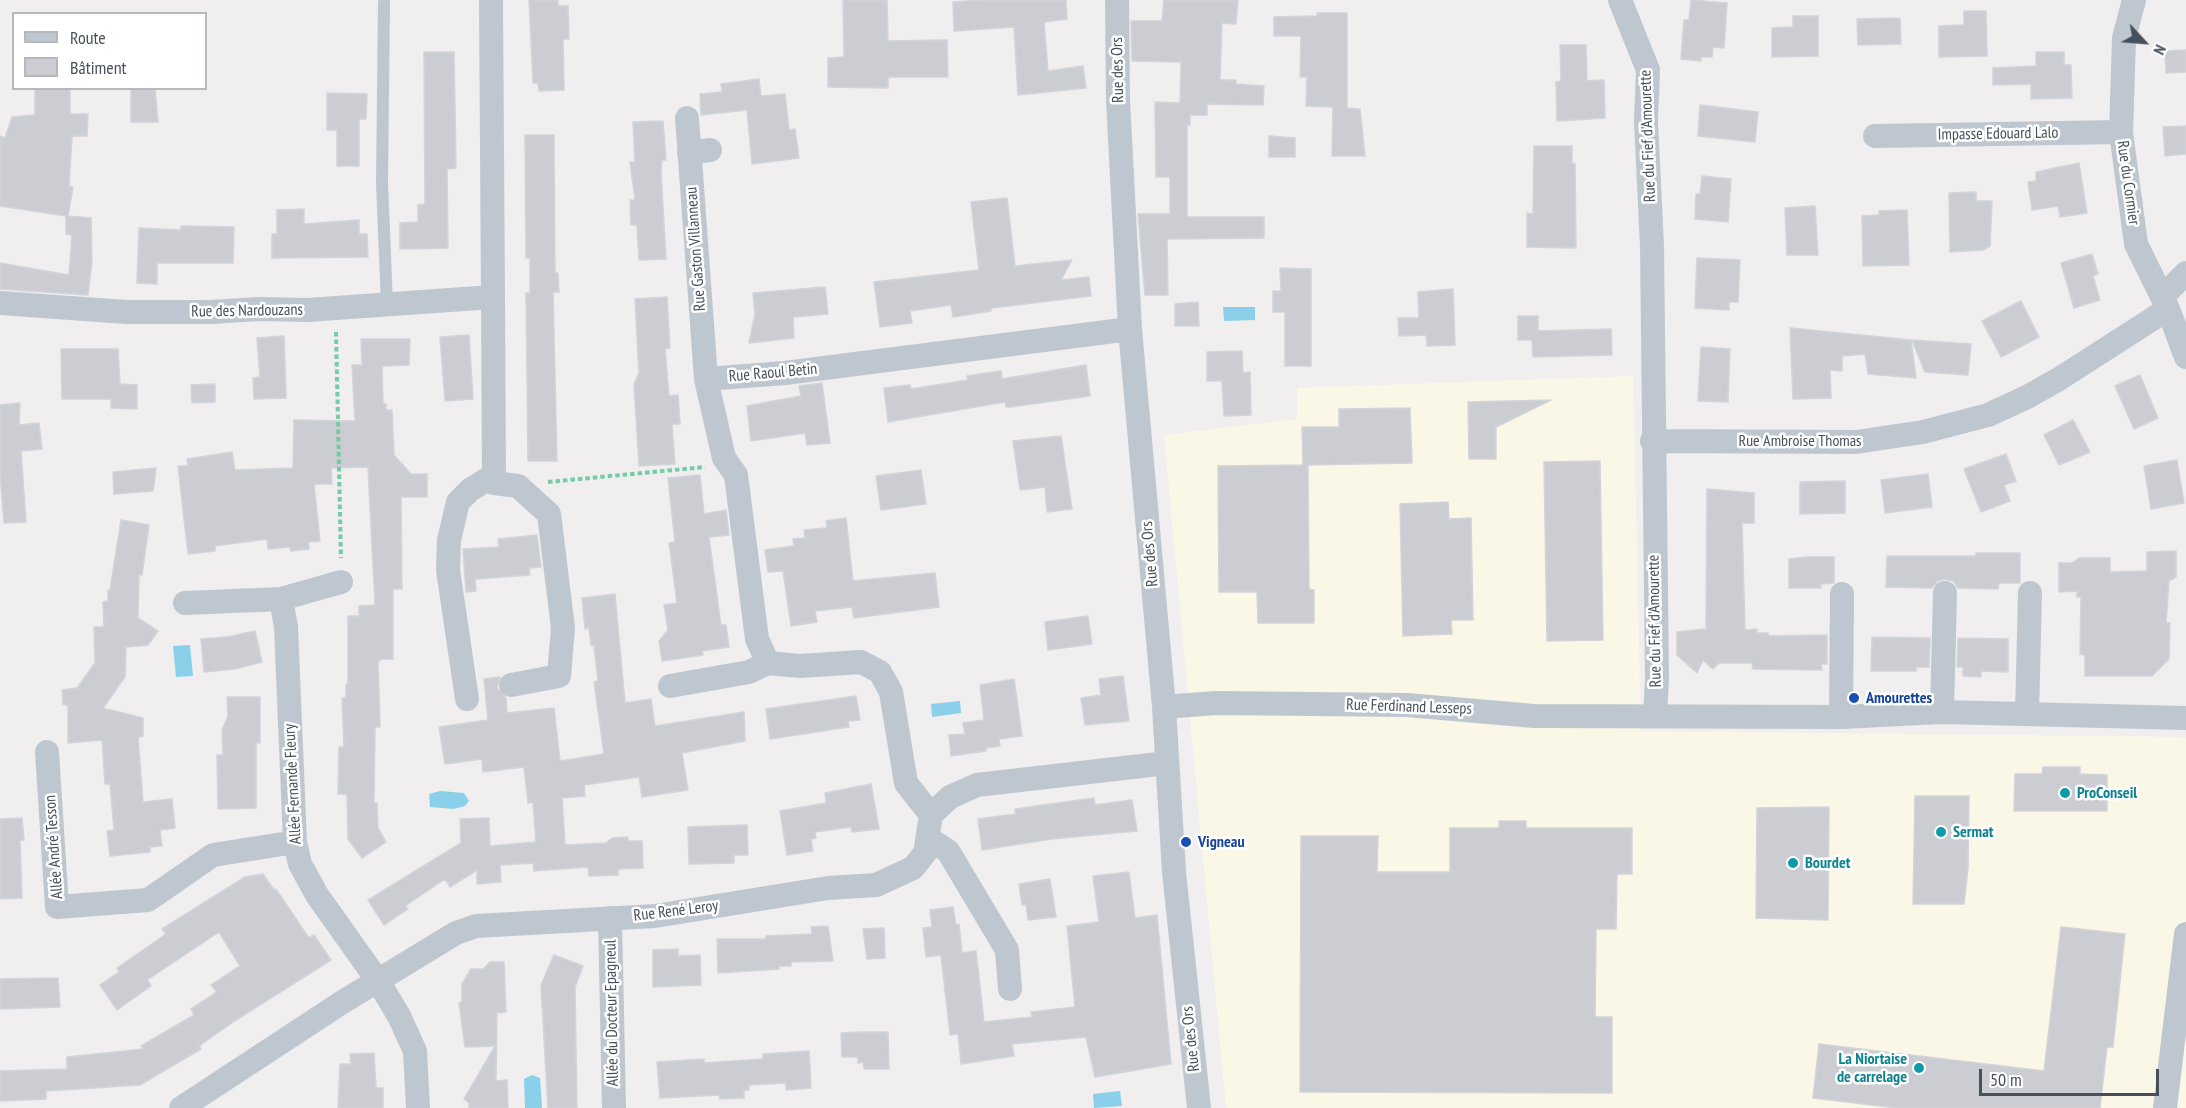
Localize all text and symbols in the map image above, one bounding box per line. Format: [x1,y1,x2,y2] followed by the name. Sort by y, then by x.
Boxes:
[12,12,207,90] legend
[2114,12,2174,72] north arrow
[70,26,106,49] text: Route
[1108,37,1128,103] street label: Rue des Ors
[2149,42,2171,58] text: N
[70,56,127,79] text: Bâtiment
[1636,69,1660,203] street label: Rue du Fief d'Amourette
[1938,123,2058,145] street label: Impasse Edouard Lalo
[2113,140,2143,226] street label: Rue du Cormier
[682,186,710,312] street label: Rue Gaston Villanneau
[191,300,303,322] street label: Rue des Nardouzans
[728,360,818,386] street label: Rue Raoul Betin
[1738,431,1862,451] street label: Rue Ambroise Thomas
[1138,521,1162,587] street label: Rue des Ors
[1644,555,1666,687] street label: Rue du Fief d'Amourette
[1866,688,1932,708] place label: Amourettes
[1847,691,1861,705] marker: Amourettes
[1346,695,1472,719] street label: Rue Ferdinand Lesseps
[280,723,306,845] street label: Allée Fernande Fleury
[2077,783,2137,803] place label: ProConseil
[2058,786,2072,800] marker: ProConseil
[41,794,67,900] street label: Allée André Tesson
[1953,822,1993,842] place label: Sermat
[1934,825,1948,839] marker: Sermat
[1198,832,1245,852] place label: Vigneau
[1179,835,1193,849] marker: Vigneau
[1805,853,1850,873] place label: Bourdet
[1786,856,1800,870] marker: Bourdet
[633,896,719,926] street label: Rue René Leroy
[601,939,623,1087] street label: Allée du Docteur Epagneul
[1178,1005,1204,1073] street label: Rue des Ors
[1837,1049,1907,1087] place label: La Niortaise de carrelage
[1982,1057,2162,1095] scale bar
[1912,1061,1926,1075] marker: La Niortaise de carrelage
[1990,1068,2022,1091] text: 50 m

